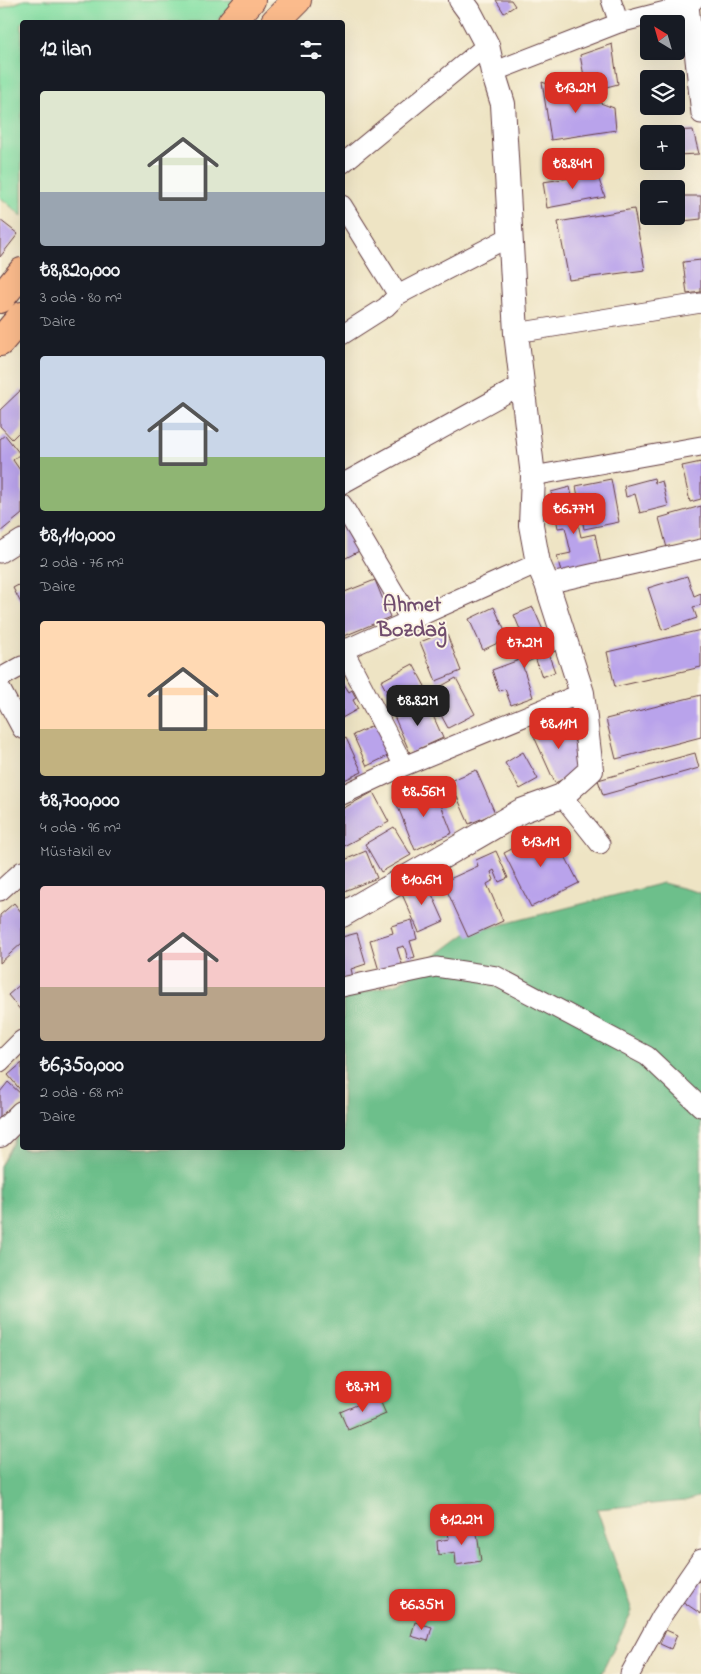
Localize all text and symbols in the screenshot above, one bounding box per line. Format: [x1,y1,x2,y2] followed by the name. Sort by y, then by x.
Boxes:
[640,15,685,60] north arrow
[640,15,685,225] map controls
[40,35,91,65] text: 12 ilan
[297,36,325,64] icon: filters
[640,70,685,115] button: layers
[535,72,617,114] pin: ₺13.2M
[556,76,596,100] text: ₺13.2M
[138,124,228,214] icon: home
[640,125,685,170] button: +
[532,148,614,190] pin: ₺8.84M
[553,152,593,176] text: ₺8.84M
[640,180,685,225] button: −
[40,256,120,286] text: ₺8,820,000
[40,286,122,310] text: 3 oda · 80 m²
[40,310,75,334] text: Daire
[138,389,228,479] icon: home
[533,492,615,535] pin: ₺6.77M
[553,497,595,521] text: ₺6.77M
[40,521,115,551] text: ₺8,110,000
[40,551,124,575] text: 2 oda · 76 m²
[40,575,75,599] text: Daire
[376,590,447,648] district label: Ahmet Bozdağ
[490,626,560,669] pin: ₺7.2M
[507,631,543,655] text: ₺7.2M
[138,654,228,744] icon: home
[377,684,459,727] pin: ₺8.82M
[398,689,438,713] text: ₺8.82M
[518,708,600,750] pin: ₺8.11M
[540,712,578,736] text: ₺8.11M
[383,776,465,818] pin: ₺8.56M
[402,780,446,804] text: ₺8.56M
[40,786,120,816] text: ₺8,700,000
[40,816,121,840] text: 4 oda · 96 m²
[500,826,582,868] pin: ₺13.1M
[522,830,560,854] text: ₺13.1M
[40,840,111,864] text: Müstakil ev
[381,864,463,906] pin: ₺10.6M
[402,868,442,892] text: ₺10.6M
[138,919,228,1009] icon: home
[40,1051,124,1081] text: ₺6,350,000
[40,1081,124,1105] text: 2 oda · 68 m²
[40,1105,75,1129] text: Daire
[328,1370,398,1413] pin: ₺8.7M
[346,1375,380,1399] text: ₺8.7M
[421,1504,503,1546] pin: ₺12.2M
[441,1508,483,1532] text: ₺12.2M
[381,1588,463,1631] pin: ₺6.35M
[400,1593,444,1617] text: ₺6.35M

